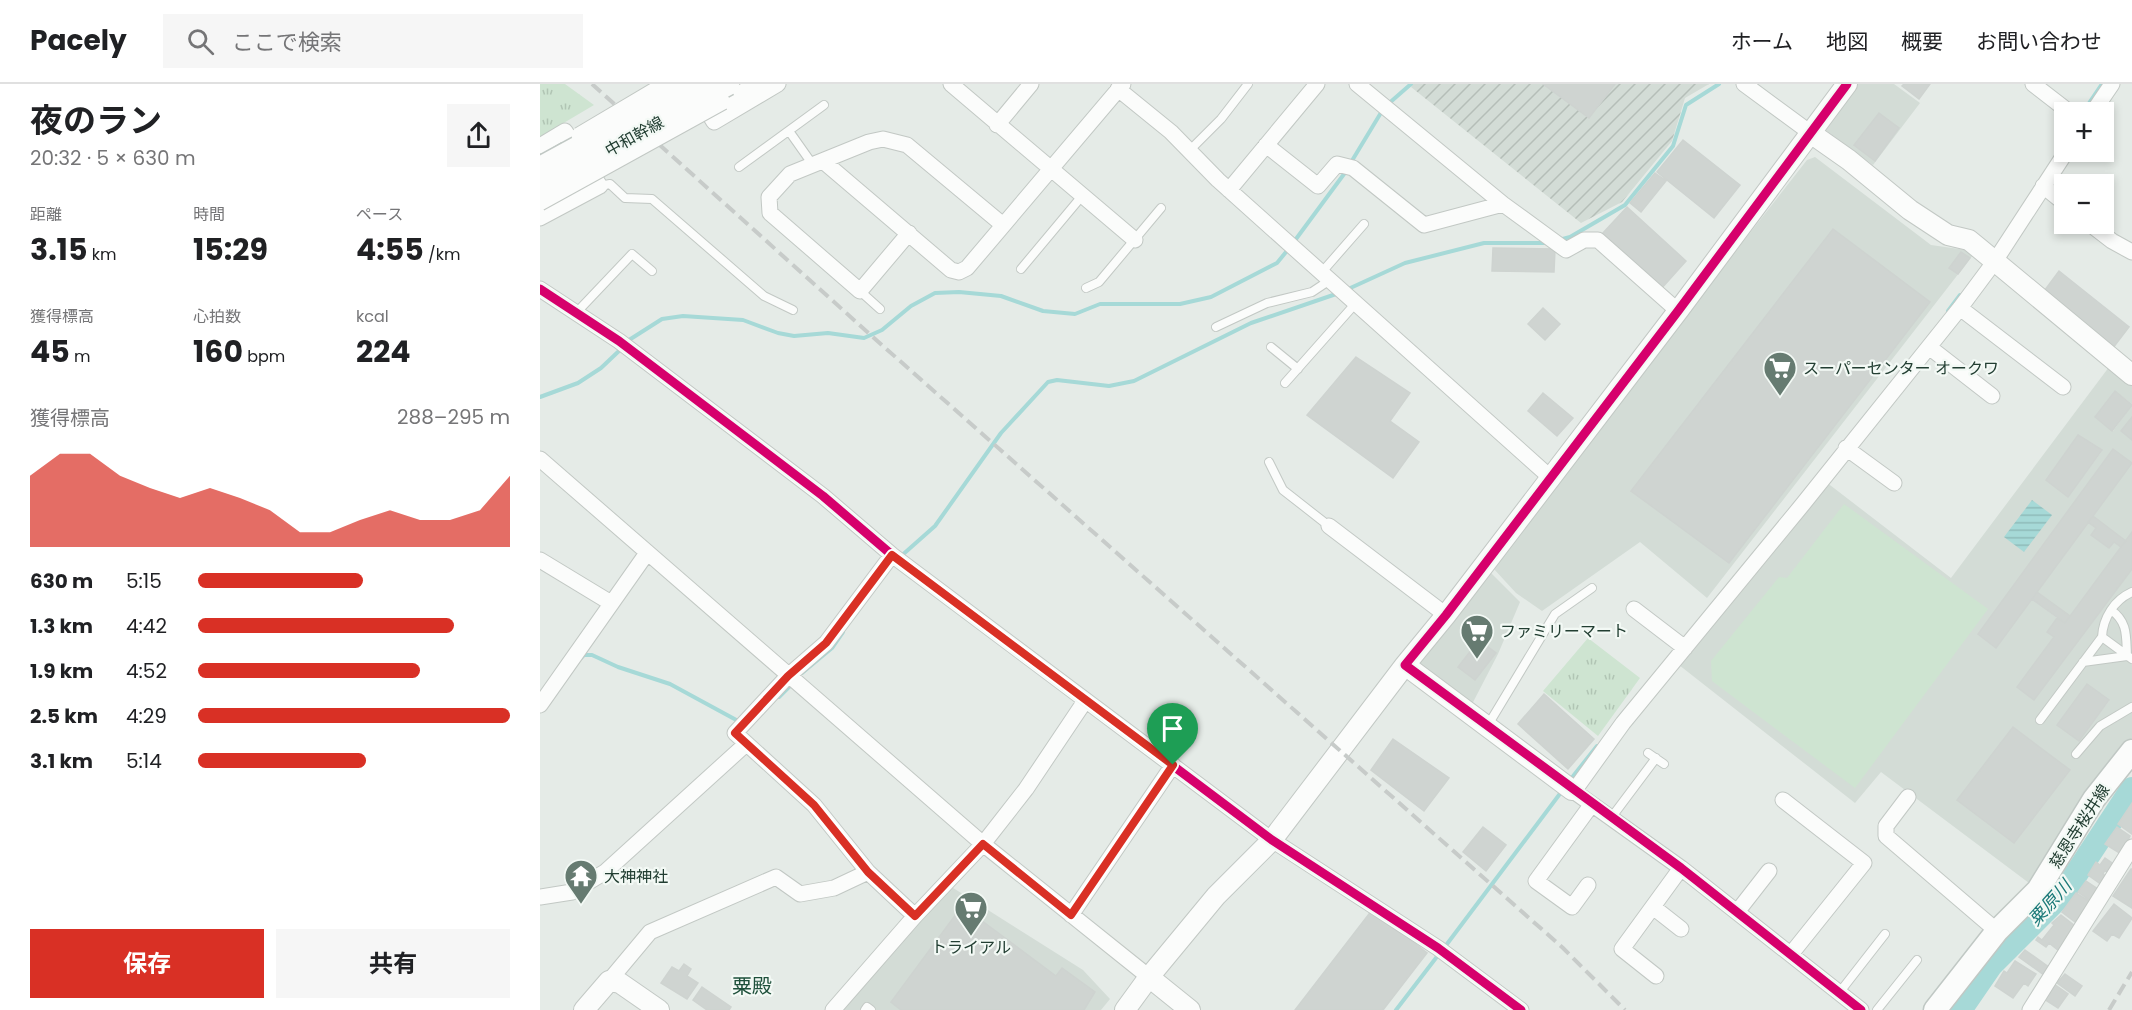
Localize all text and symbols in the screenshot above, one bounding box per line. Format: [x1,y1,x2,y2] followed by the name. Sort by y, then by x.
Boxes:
[163,14,583,68] search box
[30,21,127,60] text: Pacely
[184,25,217,58] icon: search
[232,27,342,58] text: ここで検索
[1731,27,1793,56] text: ホーム
[1826,27,1868,56] text: 地図
[1901,27,1943,56] text: 概要
[1976,27,2102,56] text: お問い合わせ
[30,97,162,144] text: 夜のラン
[2054,102,2114,234] map controls
[2054,102,2114,162] button: +
[447,104,510,167] button: share
[601,111,668,162] street label: 中和幹線
[30,144,196,172] text: 20:32 · 5 × 630 m
[2054,174,2114,234] button: −
[30,203,62,226] text: 距離
[193,203,225,226] text: 時間
[356,203,403,226] text: ペース
[30,228,87,271] text: 3.15
[193,228,268,271] text: 15:29
[356,228,424,271] text: 4:55
[87,243,116,266] text: km
[424,243,460,266] text: /km
[30,305,94,328] text: 獲得標高
[193,305,241,328] text: 心拍数
[356,305,389,328] text: kcal
[30,330,70,373] text: 45
[193,330,243,373] text: 160
[356,330,411,373] text: 224
[70,345,91,368] text: m
[243,345,285,368] text: bpm
[1762,350,1798,397] supermarket icon: スーパーセンター オークワ
[1803,357,1999,380] place label: スーパーセンター オークワ
[397,403,510,431] text: 288–295 m
[30,404,110,432] text: 獲得標高
[30,567,93,595] text: 630 m
[126,567,162,595] text: 5:15
[30,612,93,640] text: 1.3 km
[126,612,167,640] text: 4:42
[1459,613,1495,660] supermarket icon: ファミリーマート
[1500,620,1628,643] place label: ファミリーマート
[30,657,93,685] text: 1.9 km
[126,657,167,685] text: 4:52
[30,702,98,730] text: 2.5 km
[126,702,167,730] text: 4:29
[1147,703,1198,765] pin
[1156,712,1189,745] icon: arrive
[30,747,93,775] text: 3.1 km
[126,747,162,775] text: 5:14
[2044,780,2115,873] street label: 慈恩寺桜井線
[563,858,599,905] temple icon: 大神神社
[604,865,668,888] place label: 大神神社
[2022,873,2078,931] water label: 粟原川
[953,890,989,937] supermarket icon: トライアル
[30,929,264,998] button: 保存
[276,929,510,998] button: 共有
[931,936,1011,959] place label: トライアル
[732,972,772,1000] district label: 粟殿

